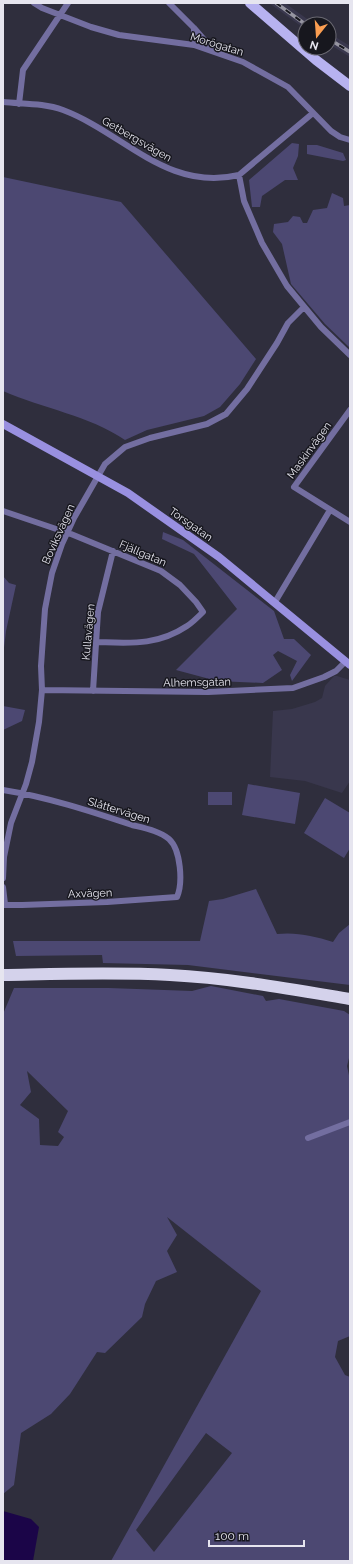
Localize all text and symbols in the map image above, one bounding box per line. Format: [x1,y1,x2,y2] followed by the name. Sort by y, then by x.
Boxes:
[297,16,337,56] north arrow
[189,30,245,59] street label: Morögatan
[308,38,320,53] text: N
[100,114,174,165] street label: Getbergsvägen
[285,419,334,481] street label: Maskinvägen
[39,502,77,566] street label: Boviksvägen
[166,505,215,544] street label: Torsgatan
[117,538,168,569] street label: Fjällgatan
[80,603,97,661] street label: Kullavägen
[163,675,231,690] street label: Alhemsgatan
[86,795,152,826] street label: Slåttervägen
[68,886,112,901] street label: Axvägen
[209,1522,304,1548] scale bar
[215,1529,249,1543] text: 100 m

